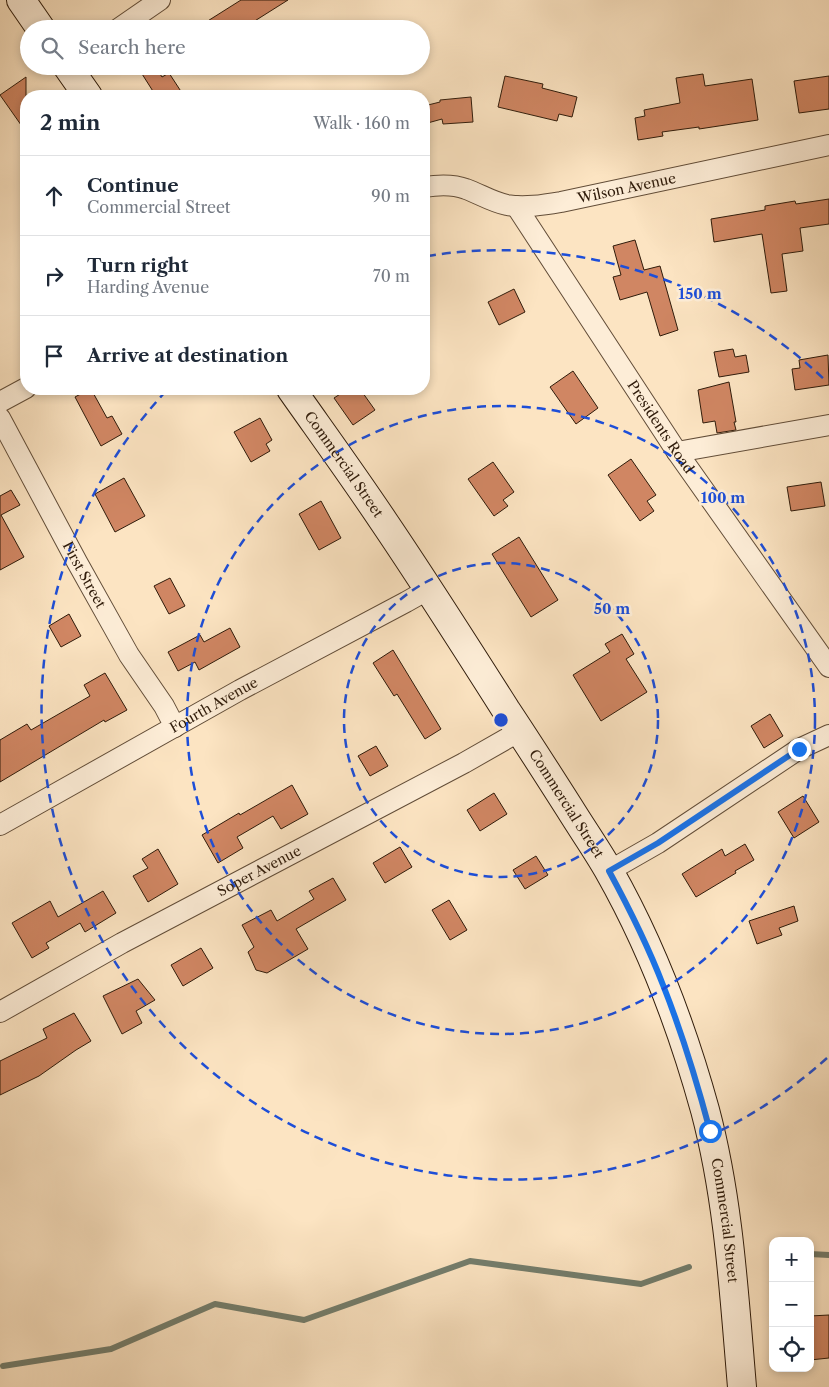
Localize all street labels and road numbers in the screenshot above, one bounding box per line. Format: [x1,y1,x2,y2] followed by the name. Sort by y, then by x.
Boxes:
[575,169,678,207] street label: Wilson Avenue
[624,377,698,477] street label: Presidents Road
[300,408,387,521] street label: Commercial Street
[59,538,110,611] street label: First Street
[166,673,261,737] street label: Fourth Avenue
[525,746,608,861] street label: Commercial Street
[214,841,304,900] street label: Soper Avenue
[707,1156,742,1284] street label: Commercial Street

